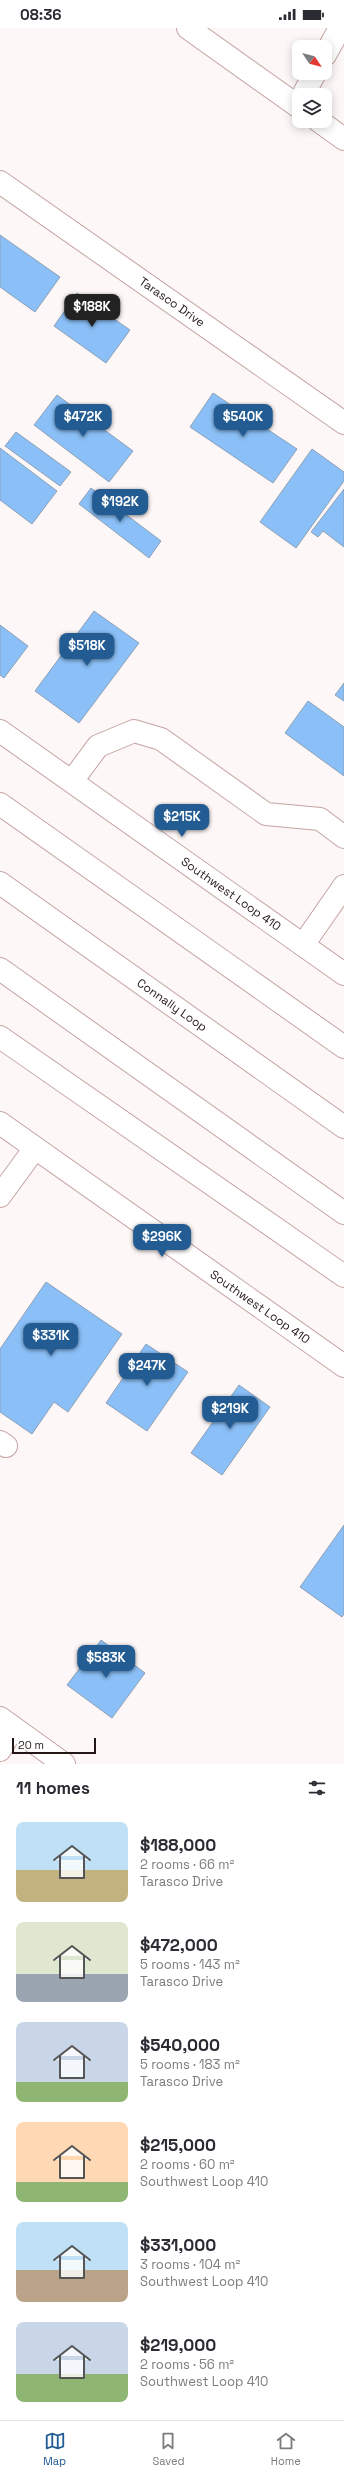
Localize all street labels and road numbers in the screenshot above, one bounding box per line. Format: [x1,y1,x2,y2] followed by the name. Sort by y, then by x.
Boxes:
[136,273,208,331] street label: Tarasco Drive
[178,853,284,935] street label: Southwest Loop 410
[134,975,210,1035] street label: Connally Loop
[207,1266,313,1348] street label: Southwest Loop 410

